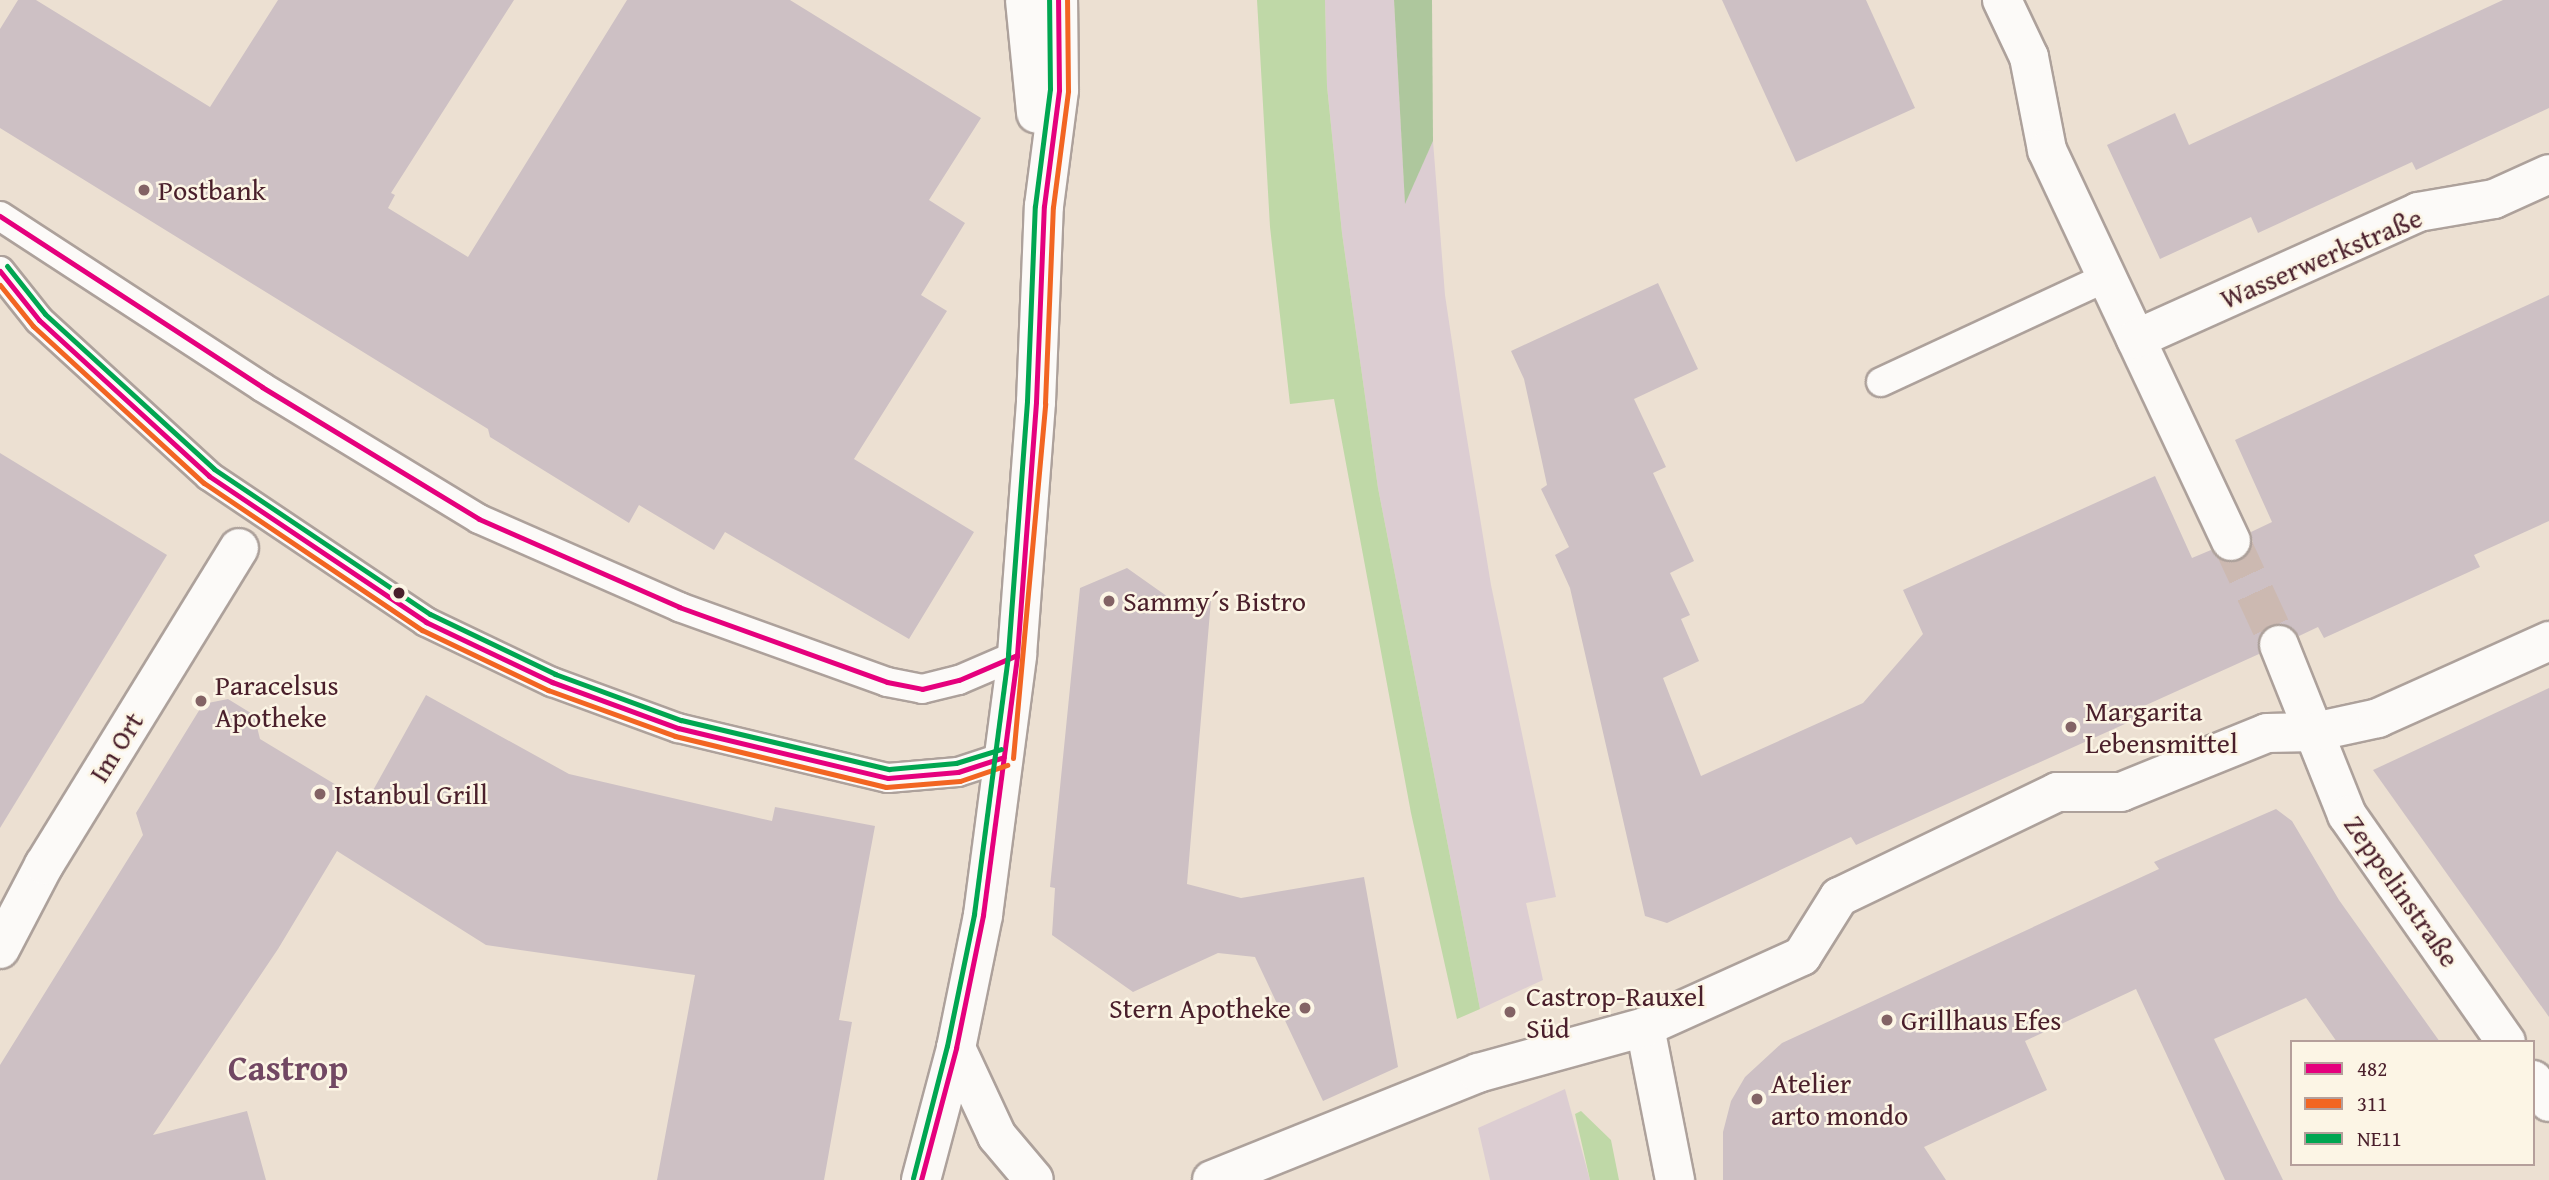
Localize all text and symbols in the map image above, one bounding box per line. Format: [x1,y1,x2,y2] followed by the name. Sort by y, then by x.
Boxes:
[158,173,266,207] place label: Postbank
[136,182,152,198] marker: Postbank
[2215,200,2427,316] street label: Wasserwerkstraße
[1123,584,1306,618] place label: Sammy´s Bistro
[392,586,406,600] unlabelled marker
[1101,593,1117,609] marker: Sammy´s Bistro
[215,668,339,734] place label: Paracelsus Apotheke
[193,693,209,709] marker: Paracelsus Apotheke
[2085,694,2238,760] place label: Margarita Lebensmittel
[82,706,150,788] street label: Im Ort
[2063,719,2079,735] marker: Margarita Lebensmittel
[334,777,488,811] place label: Istanbul Grill
[312,786,328,802] marker: Istanbul Grill
[2337,809,2467,973] street label: Zeppelinstraße
[1526,979,1705,1045] place label: Castrop-Rauxel Süd
[1109,991,1291,1025] place label: Stern Apotheke
[1297,1000,1313,1016] marker: Stern Apotheke
[1500,1002,1520,1022] marker: Castrop-Rauxel Süd
[1901,1003,2061,1037] place label: Grillhaus Efes
[1879,1012,1895,1028] marker: Grillhaus Efes
[2290,1040,2535,1166] legend
[228,1047,348,1089] district label: Castrop
[2357,1053,2387,1084] text: 482
[1771,1066,1908,1132] place label: Atelier arto mondo
[2357,1088,2387,1119] text: 311
[1749,1091,1765,1107] marker: Atelier arto mondo
[2357,1123,2402,1154] text: NE11

